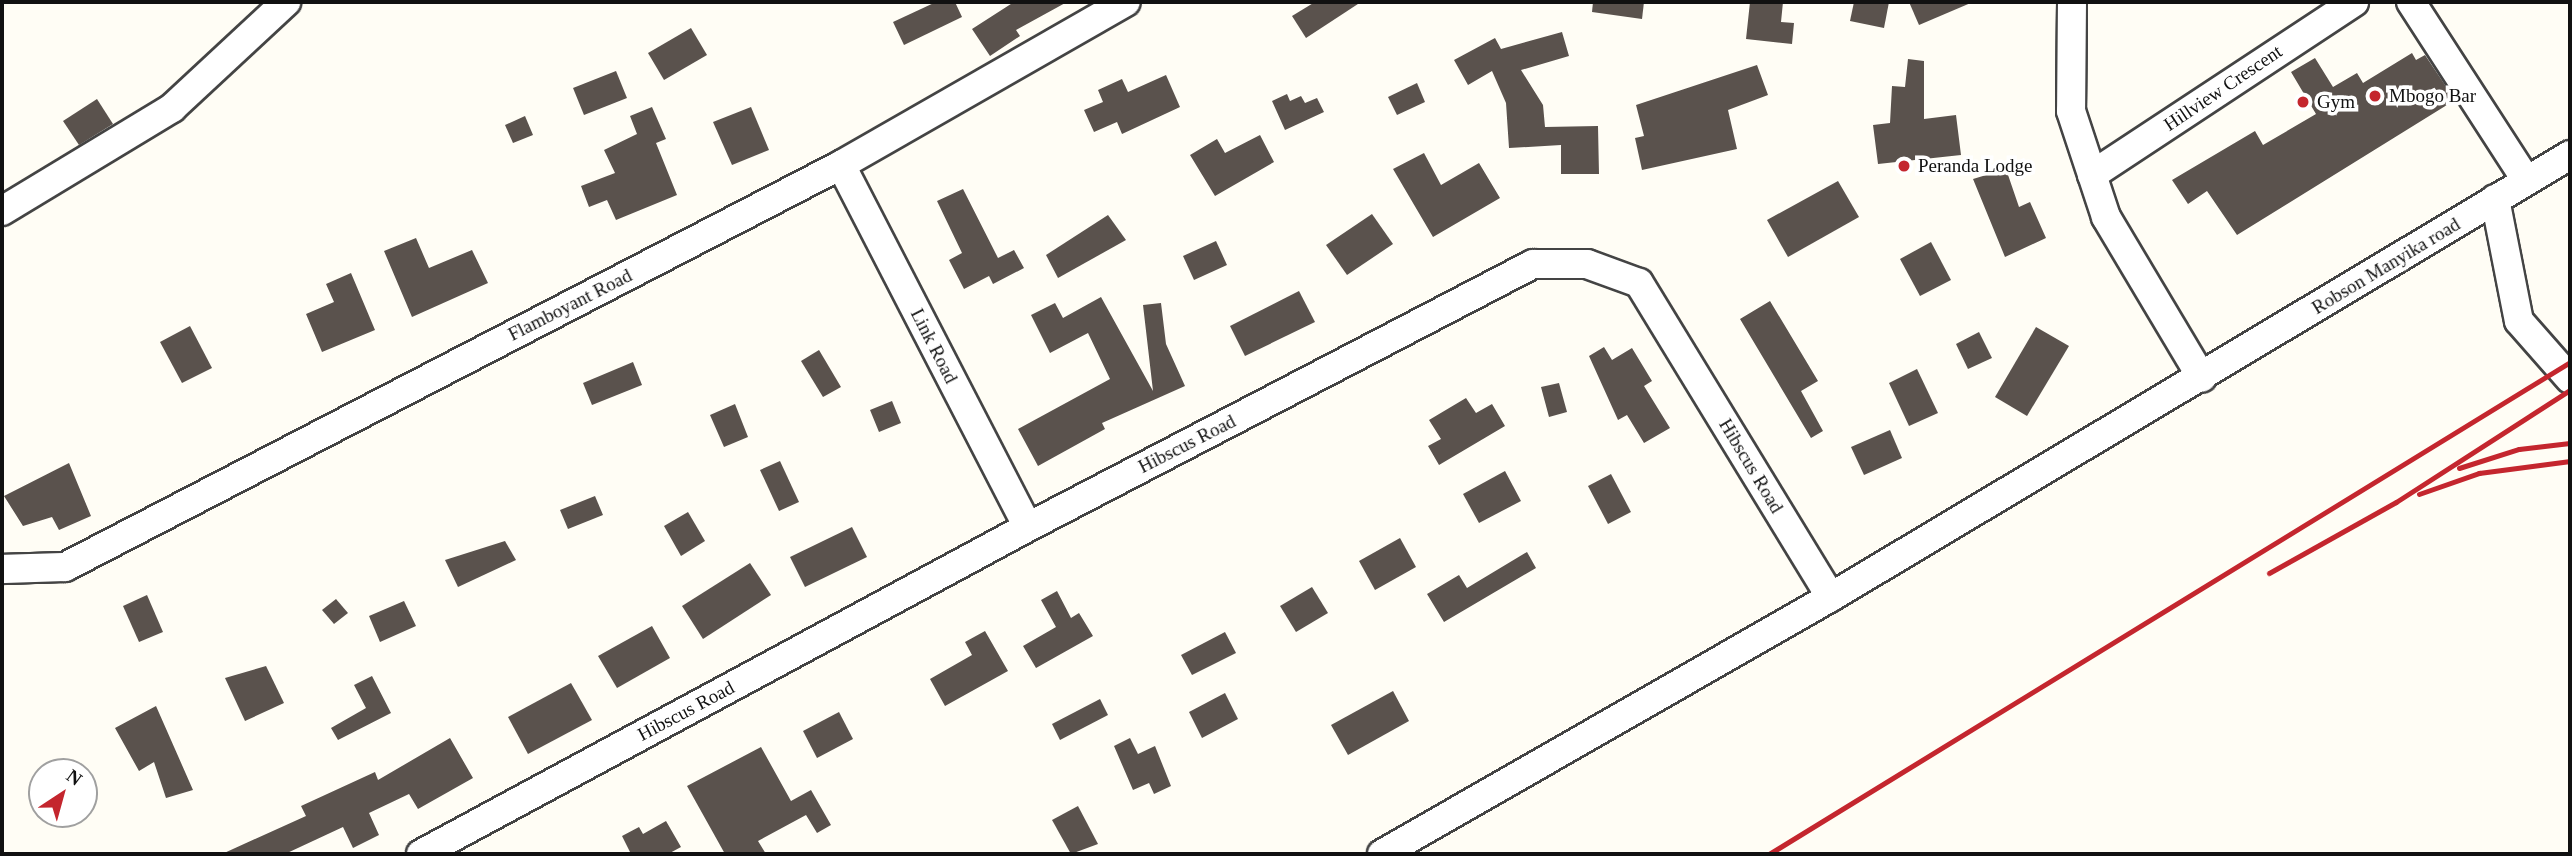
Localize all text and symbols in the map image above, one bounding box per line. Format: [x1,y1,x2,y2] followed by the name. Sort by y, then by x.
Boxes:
[2160,40,2286,136] street label: Hillview Crescent
[2389,85,2476,107] place label: Mbogo Bar
[2367,88,2383,104] marker: Mbogo Bar
[2317,91,2355,113] place label: Gym
[2295,94,2311,110] marker: Gym
[1918,155,2032,177] place label: Peranda Lodge
[1896,158,1912,174] marker: Peranda Lodge
[2308,213,2464,319] street label: Robson Manyika road
[504,264,636,346] street label: Flamboyant Road
[906,305,962,387] street label: Link Road
[1135,410,1239,478] street label: Hibscus Road
[1714,415,1788,517] street label: Hibscus Road
[634,676,738,746] street label: Hibscus Road
[28,758,98,828] north arrow
[63,765,86,790] text: N

